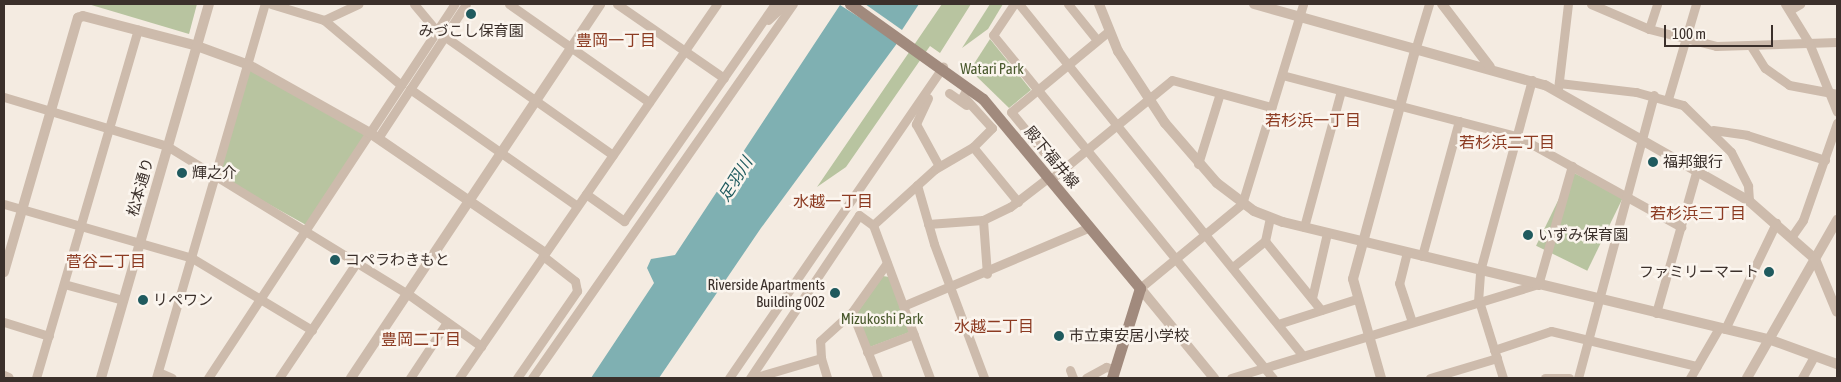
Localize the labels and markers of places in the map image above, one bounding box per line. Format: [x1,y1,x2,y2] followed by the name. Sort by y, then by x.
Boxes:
[465,8,477,20] marker: みづこし保育園
[419,22,523,40] place label: みづこし保育園
[1663,153,1723,171] place label: 福邦銀行
[1647,156,1659,168] marker: 福邦銀行
[192,164,237,182] place label: 輝之介
[176,167,188,179] marker: 輝之介
[1538,226,1628,244] place label: いずみ保育園
[1522,229,1534,241] marker: いずみ保育園
[345,251,450,269] place label: コペラわきもと
[329,254,341,266] marker: コペラわきもと
[1639,263,1759,281] place label: ファミリーマート
[1763,266,1775,278] marker: ファミリーマート
[708,275,825,310] place label: Riverside Apartments Building 002
[829,287,841,299] marker: Riverside Apartments Building 002
[153,291,213,309] place label: リペワン
[137,294,149,306] marker: リペワン
[1069,327,1189,345] place label: 市立東安居小学校
[1053,330,1065,342] marker: 市立東安居小学校

